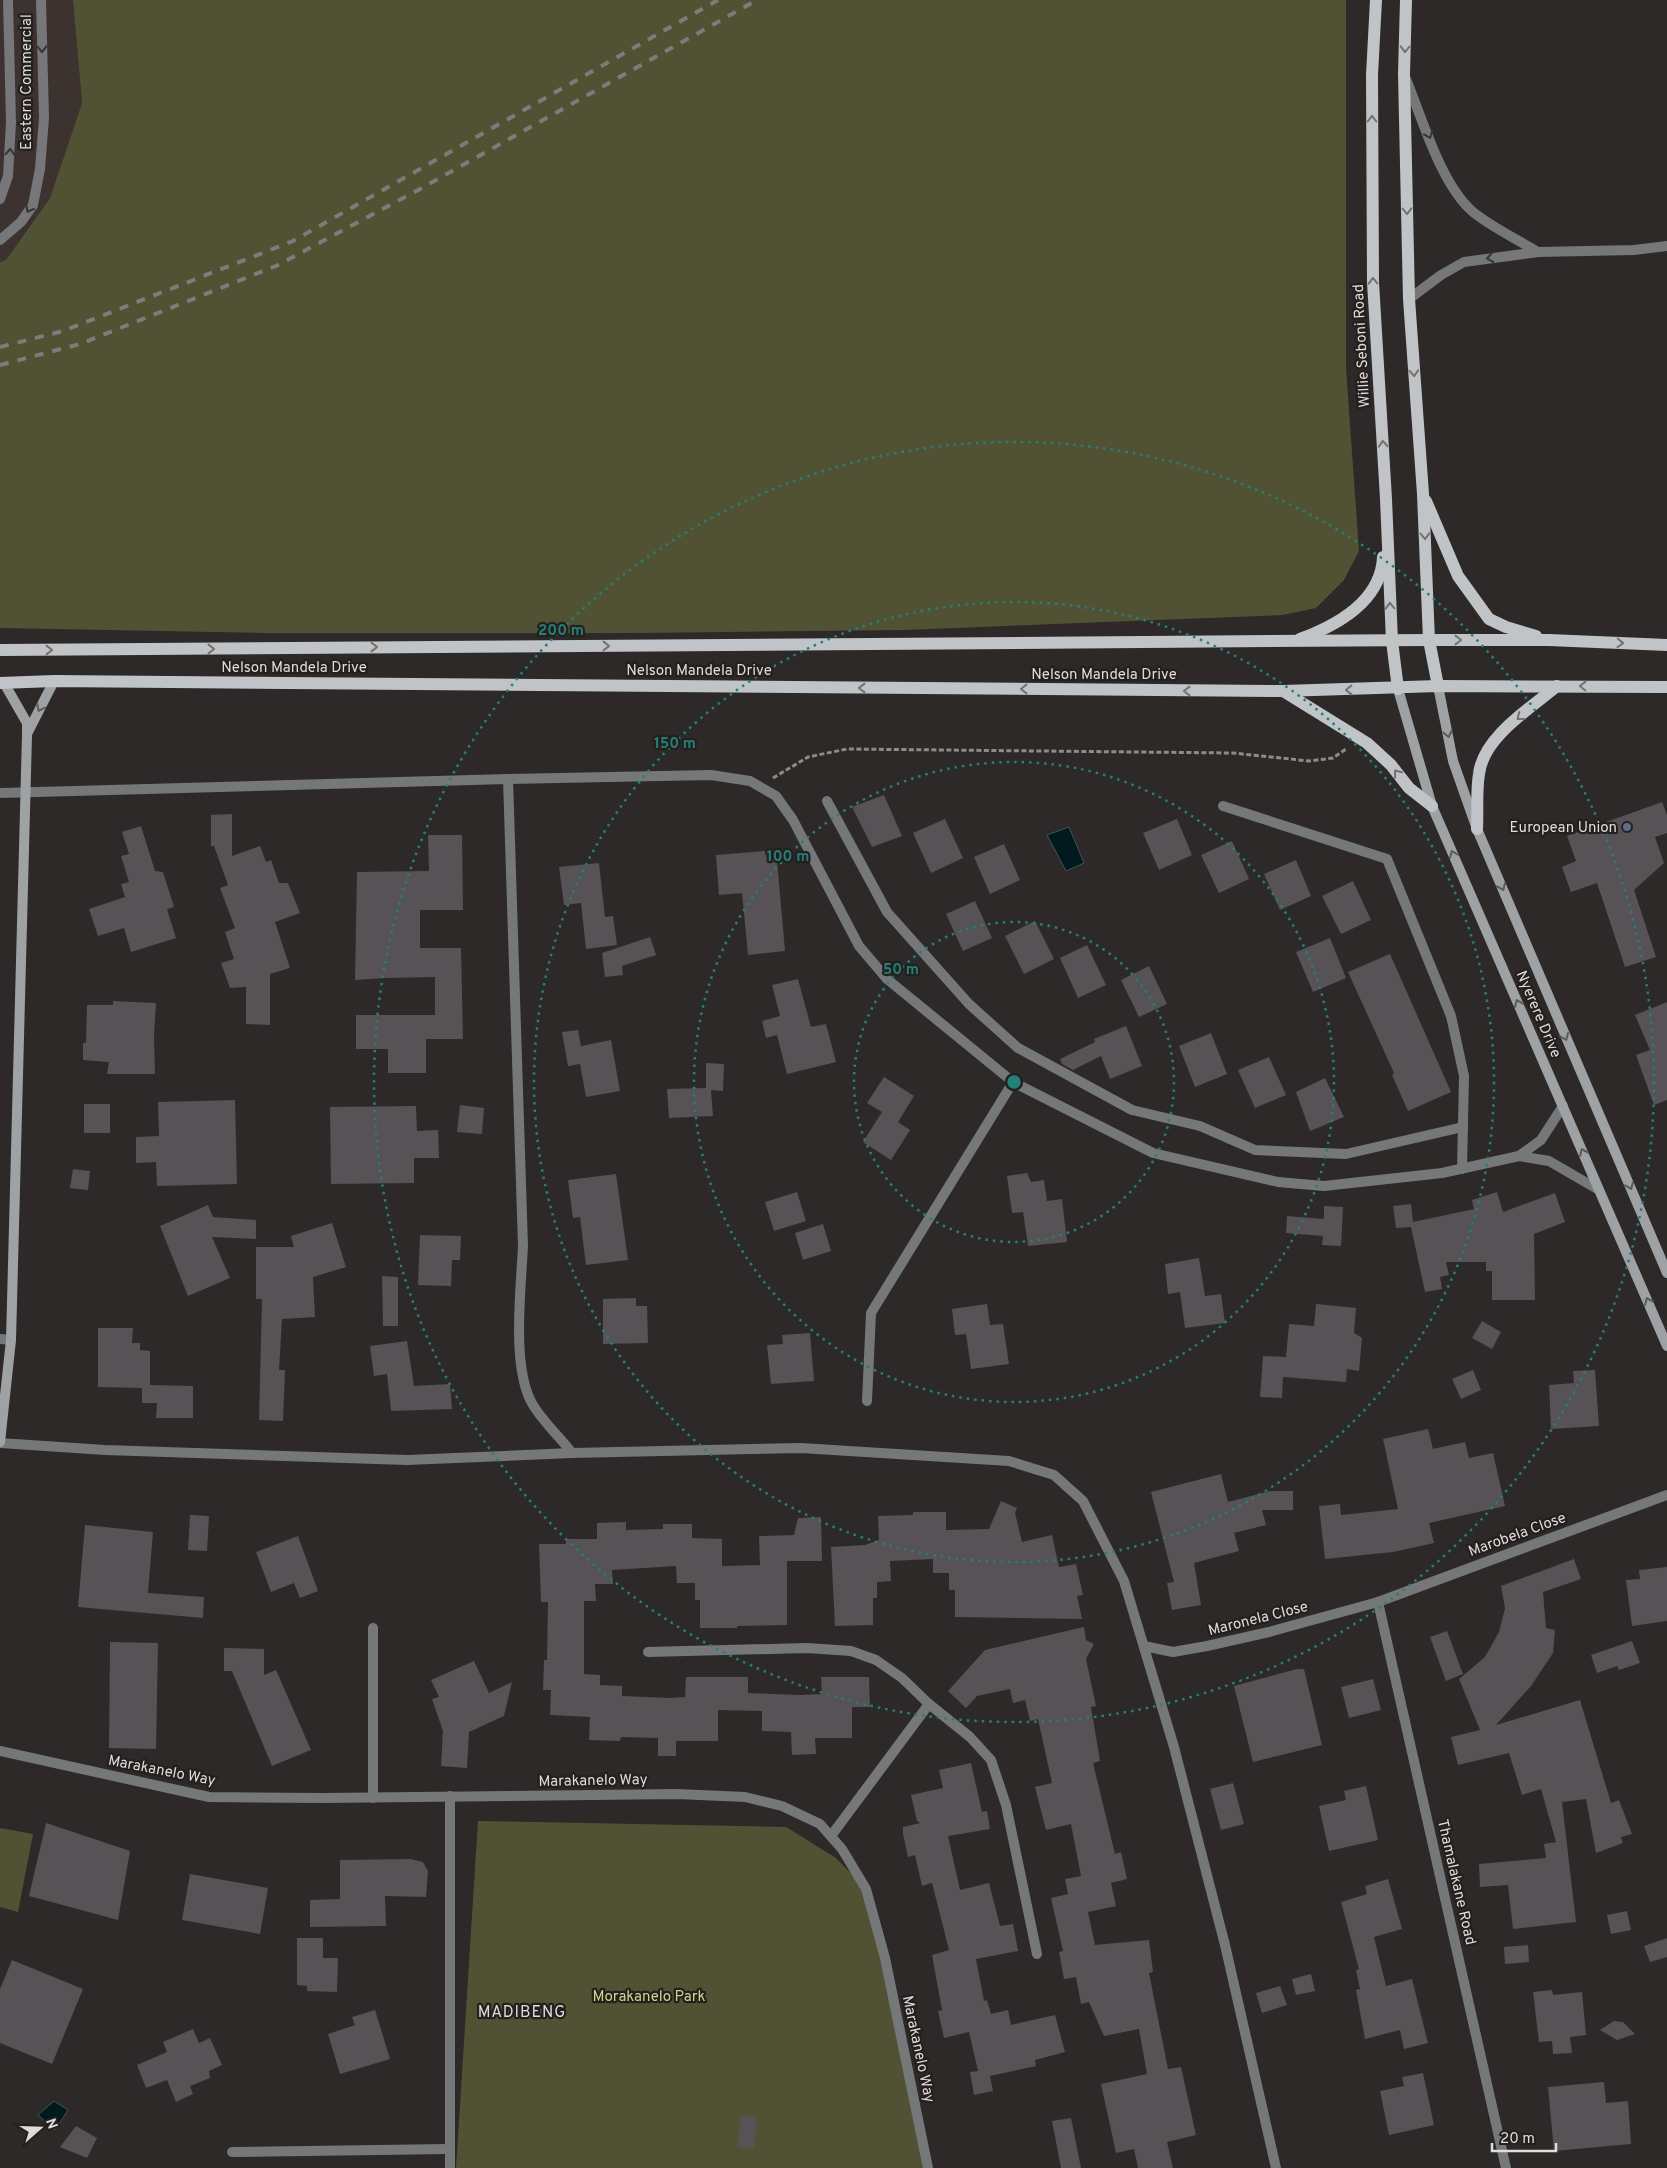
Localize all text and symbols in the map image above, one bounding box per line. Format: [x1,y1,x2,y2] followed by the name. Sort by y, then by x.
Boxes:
[18,14,37,150] street label: Eastern Commercial
[37,45,48,53] one-way arrow
[1399,45,1410,53] one-way arrow
[1367,115,1377,122] one-way arrow
[1422,130,1433,139] one-way arrow
[4,148,15,156] one-way arrow
[25,204,35,213] one-way arrow
[1402,208,1412,215] one-way arrow
[1485,252,1494,262] one-way arrow
[1368,277,1379,285] one-way arrow
[1350,284,1375,408] street label: Willie Seboni Road
[1408,370,1419,378] one-way arrow
[1377,439,1388,447] one-way arrow
[1419,532,1430,540] one-way arrow
[1385,602,1396,610] one-way arrow
[538,622,584,641] text: 200 m
[1454,635,1462,645] one-way arrow
[1617,638,1625,648] one-way arrow
[602,641,610,651] one-way arrow
[370,642,378,653] one-way arrow
[207,643,215,654] one-way arrow
[45,645,53,655] one-way arrow
[221,659,367,678] street label: Nelson Mandela Drive
[626,662,772,681] street label: Nelson Mandela Drive
[1031,666,1177,685] street label: Nelson Mandela Drive
[1579,681,1587,691] one-way arrow
[857,683,865,693] one-way arrow
[1020,684,1028,694] one-way arrow
[1182,685,1190,696] one-way arrow
[1345,685,1352,695] one-way arrow
[36,703,47,712] one-way arrow
[1516,711,1525,720] one-way arrow
[1442,730,1453,739] one-way arrow
[654,735,696,754] text: 150 m
[1394,769,1403,779] one-way arrow
[1510,819,1617,838] place label: European Union
[1621,821,1633,833] marker: European Union
[767,848,809,867] text: 100 m
[1449,850,1460,859] one-way arrow
[1495,882,1506,891] one-way arrow
[883,961,919,980] text: 50 m
[1511,968,1565,1061] street label: Nyerere Drive
[1513,999,1524,1008] one-way arrow
[1560,1032,1570,1040] one-way arrow
[1005,1073,1023,1091] centre of rings
[1578,1148,1589,1157] one-way arrow
[1623,1181,1634,1190] one-way arrow
[1643,1297,1654,1306] one-way arrow
[1466,1509,1569,1562] street label: Marobela Close
[1206,1598,1310,1641] street label: Maronela Close
[106,1752,217,1791] street label: Marakanelo Way
[538,1771,648,1792] street label: Marakanelo Way
[1432,1818,1479,1947] street label: Thamalakane Road
[592,1988,706,2007] park label: Morakanelo Park
[897,1994,938,2105] street label: Marakanelo Way
[478,2003,566,2023] district label: MADIBENG
[15,2103,65,2153] north arrow
[41,2116,61,2132] text: N
[1492,2120,1556,2152] scale bar
[1500,2130,1535,2149] text: 20 m

